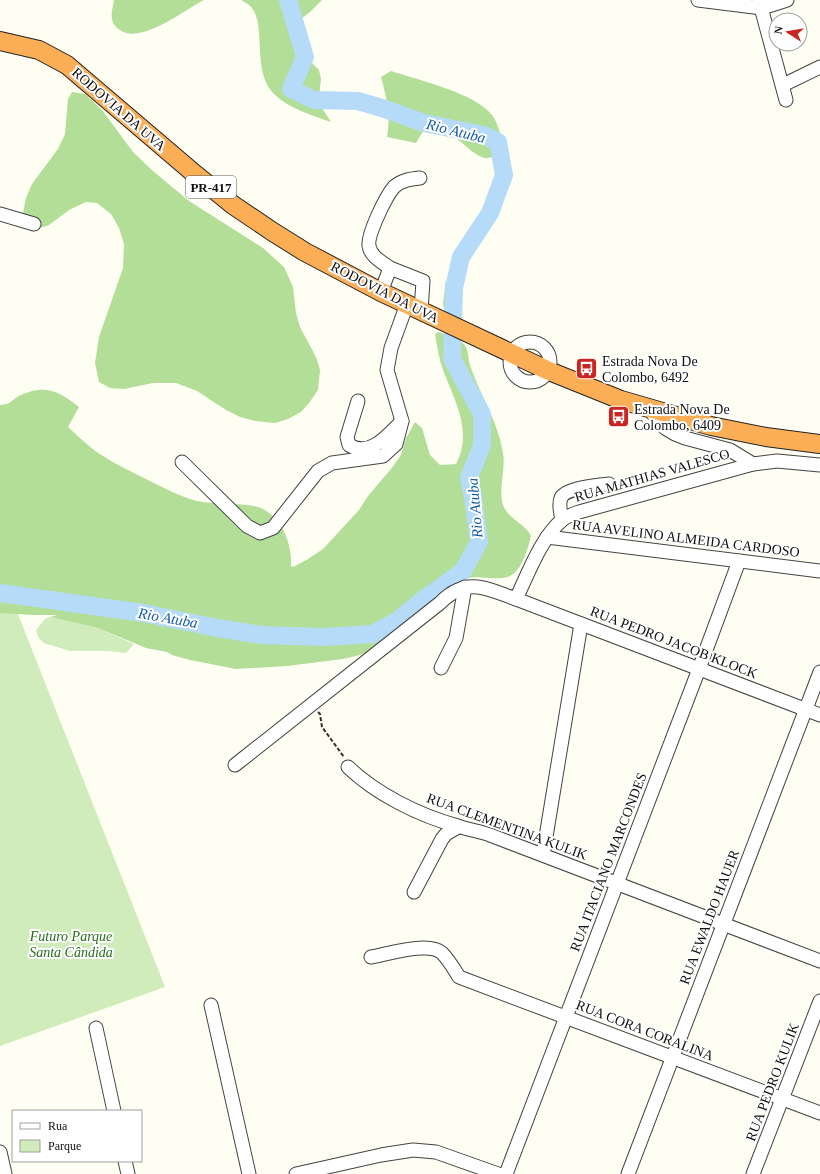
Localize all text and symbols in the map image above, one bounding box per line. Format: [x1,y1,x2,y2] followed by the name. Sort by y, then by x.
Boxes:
[768,12,808,52] north arrow
[772,25,785,35] text: N
[69,65,169,155] street label: RODOVIA DA UVA
[424,116,487,146] water label: Rio Atuba
[186,176,236,198] road number: PR-417
[328,259,442,326] street label: RODOVIA DA UVA
[602,354,698,385] place label: Estrada Nova De Colombo, 6492
[573,356,599,382] bus stop icon: Estrada Nova De Colombo, 6492
[634,402,730,433] place label: Estrada Nova De Colombo, 6409
[606,404,632,430] bus stop icon: Estrada Nova De Colombo, 6409
[573,446,731,505] street label: RUA MATHIAS VALESCO
[464,477,486,540] water label: Rio Atuba
[571,517,800,560] street label: RUA AVELINO ALMEIDA CARDOSO
[588,604,759,681] street label: RUA PEDRO JACOB KLOCK
[136,605,199,631] water label: Rio Atuba
[567,771,650,954] street label: RUA ITACIANO MARCONDES
[425,790,589,863] street label: RUA CLEMENTINA KULIK
[677,847,742,987] street label: RUA EWALDO HAUER
[29,929,113,960] park label: Futuro Parque Santa Cândida
[574,997,717,1064] street label: RUA CORA CORALINA
[743,1021,802,1143] street label: RUA PEDRO KULIK
[12,1110,142,1162] legend
[48,1119,68,1133] text: Rua
[48,1139,81,1153] text: Parque

